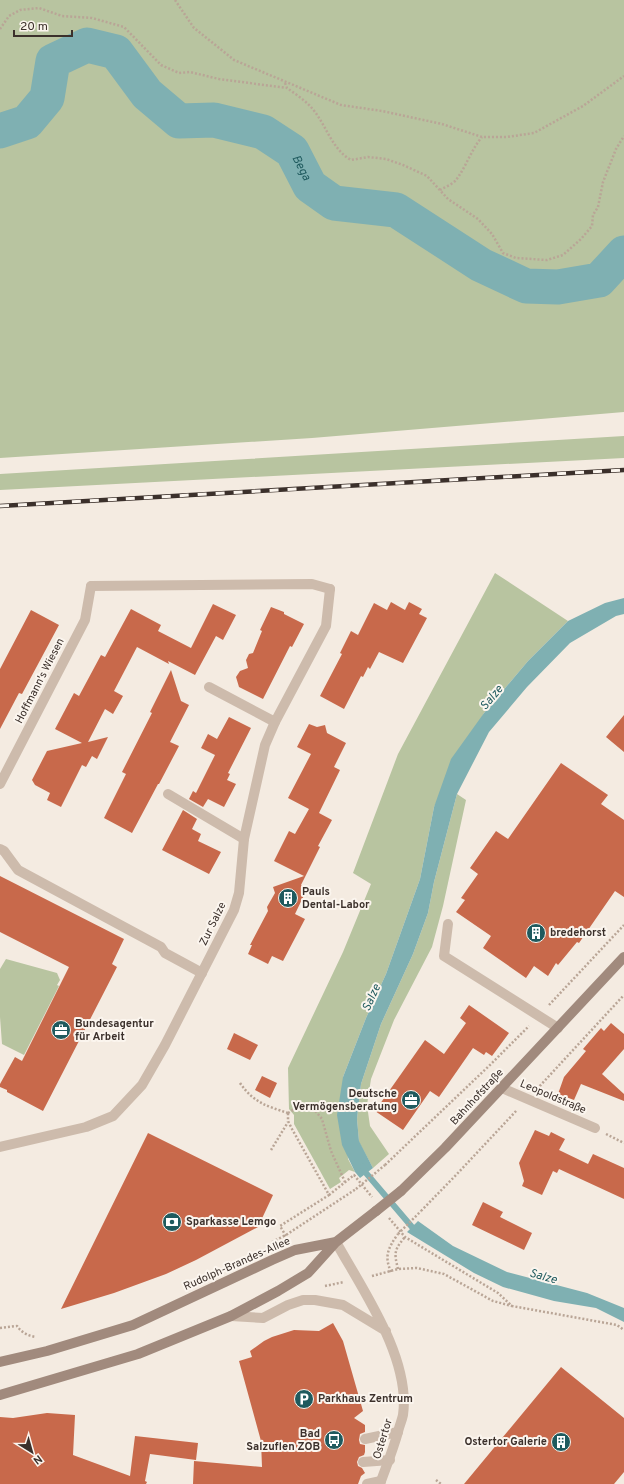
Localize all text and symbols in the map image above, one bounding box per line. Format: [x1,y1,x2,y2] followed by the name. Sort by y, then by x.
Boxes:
[14,12,72,38] scale bar
[20,19,48,35] text: 20 m
[288,153,314,184] water label: Bega
[12,636,68,726] street label: Hoffmann's Wiesen
[477,682,508,714] water label: Salze
[302,885,370,912] place label: Pauls Dental-Labor
[277,887,299,909] building icon: Pauls Dental-Labor
[196,900,230,948] street label: Zur Salze
[525,922,547,944] building icon: bredehorst
[550,926,606,940] place label: bredehorst
[359,981,385,1014] water label: Salze
[75,1017,154,1044] place label: Bundesagentur für Arbeit
[50,1019,72,1041] office icon: Bundesagentur für Arbeit
[447,1066,507,1128] street label: Bahnhofstraße
[518,1077,588,1117] street label: Leopoldstraße
[293,1087,397,1114] place label: Deutsche Vermögensberatung
[400,1089,422,1111] office icon: Deutsche Vermögensberatung
[161,1211,183,1233] bank icon: Sparkasse Lemgo
[186,1215,276,1229] place label: Sparkasse Lemgo
[181,1234,293,1294] street label: Rudolph-Brandes-Allee
[527,1266,559,1289] water label: Salze
[293,1388,315,1410] parking icon: Parkhaus Zentrum
[318,1392,413,1406] place label: Parkhaus Zentrum
[370,1416,396,1461] street label: Ostertor
[246,1427,320,1454] place label: Bad Salzuflen ZOB
[323,1429,345,1451] bus stop icon: Bad Salzuflen ZOB
[550,1431,572,1453] building icon: Ostertor Galerie
[12,1432,52,1472] north arrow
[465,1435,547,1449] place label: Ostertor Galerie
[30,1451,45,1467] text: N

